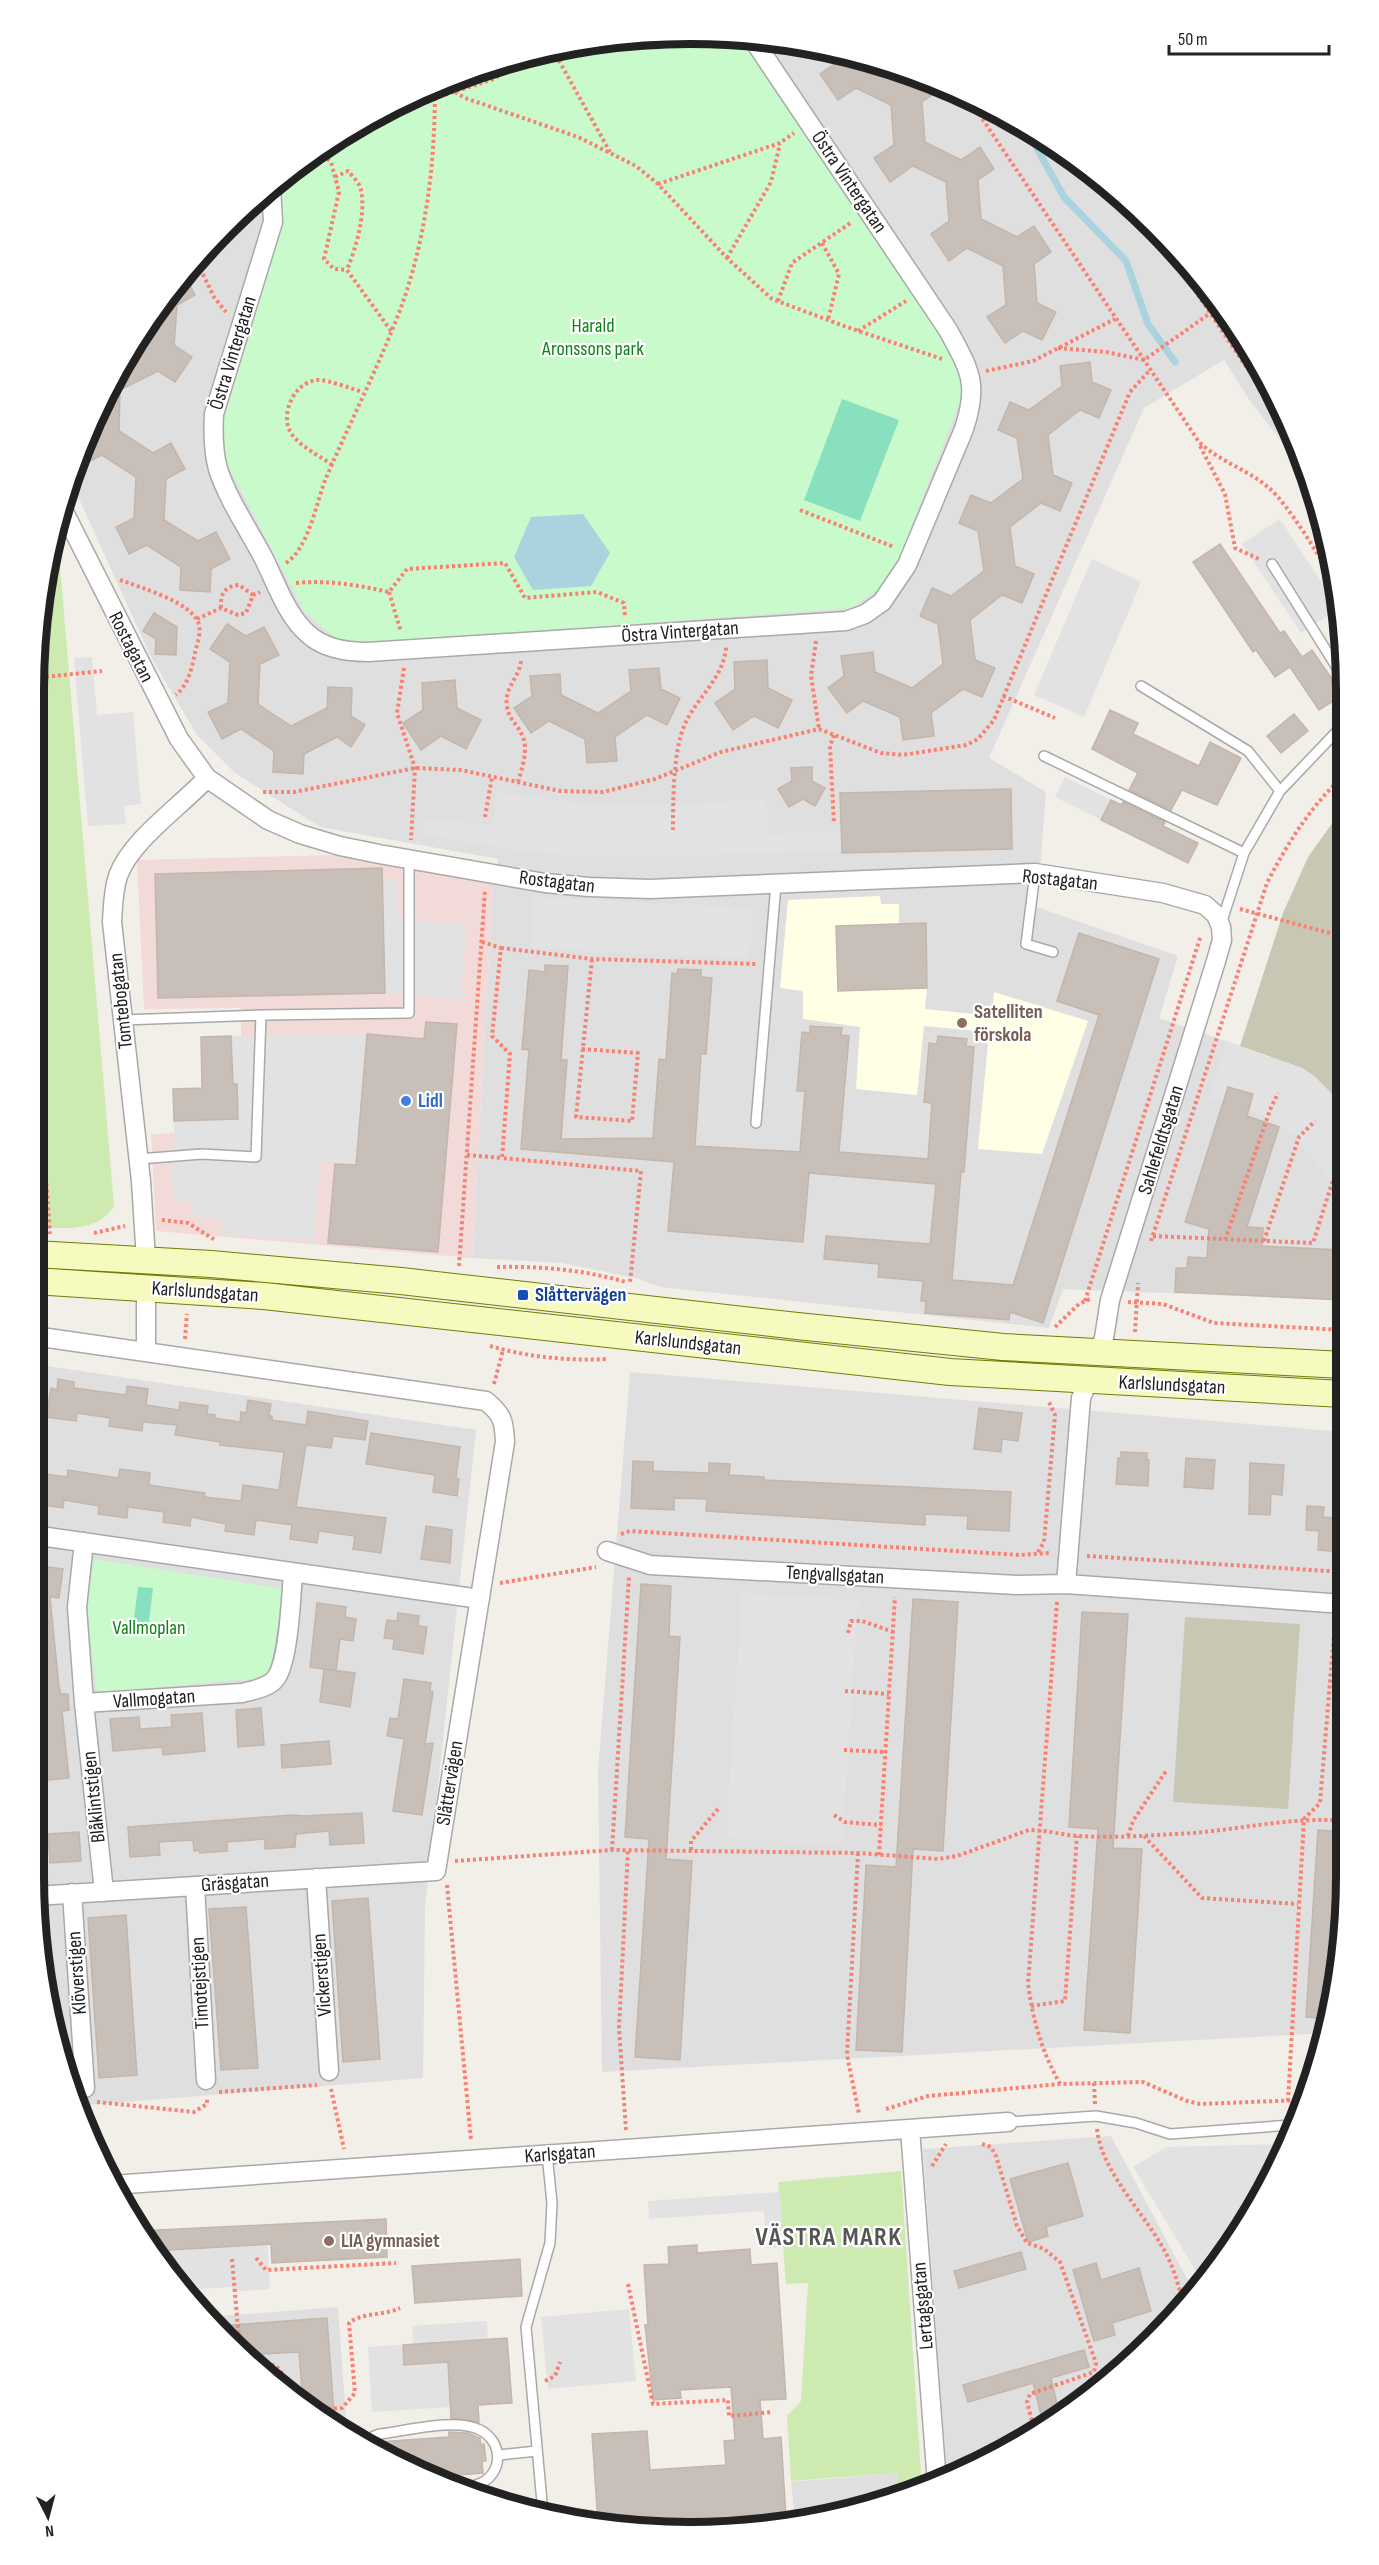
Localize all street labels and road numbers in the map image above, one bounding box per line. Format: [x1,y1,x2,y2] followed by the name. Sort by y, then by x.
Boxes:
[806,126,892,238] street label: Östra Vintergatan
[204,293,262,413] street label: Östra Vintergatan
[103,608,159,686] street label: Rostagatan
[620,616,740,648] street label: Östra Vintergatan
[1021,864,1099,896] street label: Rostagatan
[518,865,596,899] street label: Rostagatan
[104,952,138,1050] street label: Tomtebogatan
[1133,1083,1189,1197] street label: Sahlefeldtsgatan
[151,1276,259,1308] street label: Karlslundsgatan
[634,1325,742,1361] street label: Karlslundsgatan
[1118,1370,1226,1400] street label: Karlslundsgatan
[785,1560,885,1590] street label: Tengvallsgatan
[112,1684,196,1714] street label: Vallmogatan
[431,1739,469,1827] street label: Slåttervägen
[77,1750,111,1844] street label: Blåklintstigen
[200,1869,270,1897] street label: Gräsgatan
[62,1930,92,2016] street label: Klöverstigen
[307,1933,337,2017] street label: Vickerstigen
[186,1936,214,2030] street label: Timotejstigen
[524,2140,596,2168] street label: Karlsgatan
[907,2261,939,2351] street label: Lertagsgatan

